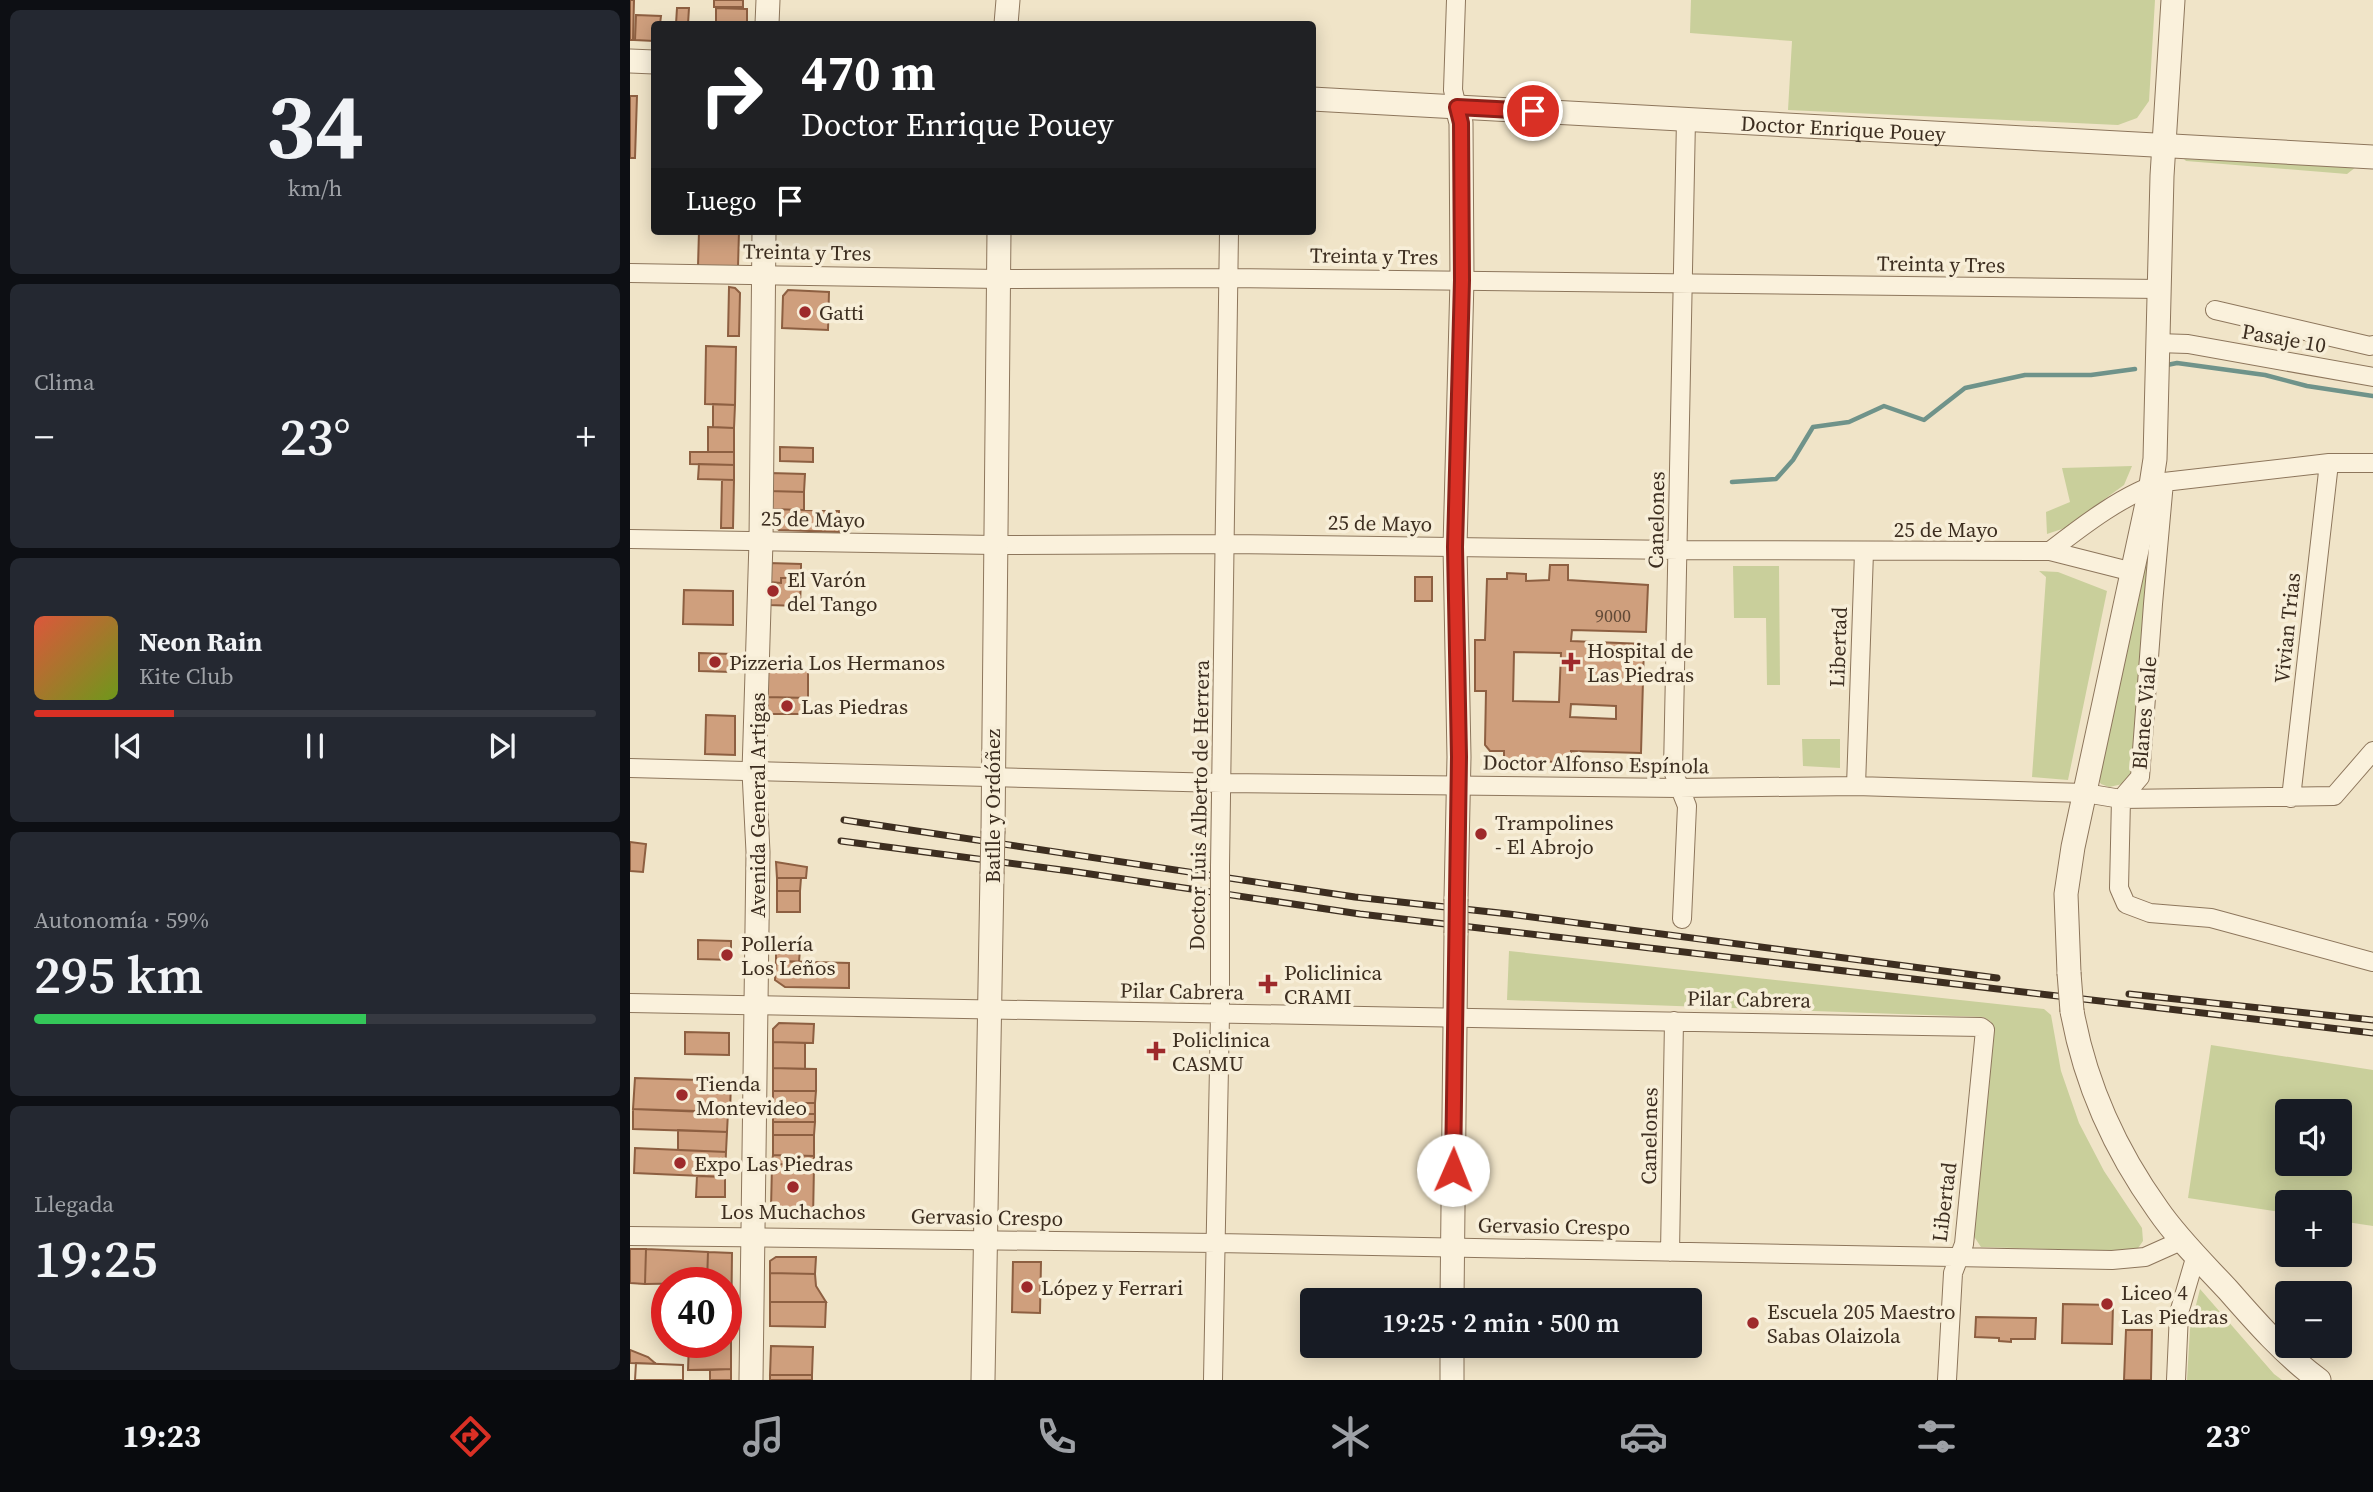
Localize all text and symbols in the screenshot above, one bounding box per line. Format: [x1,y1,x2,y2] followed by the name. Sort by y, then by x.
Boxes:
[801,39,936,106] text: 470 m
[686,49,777,140] icon: right
[266,64,364,188] text: 34
[1503,81,1563,141] pin
[1514,92,1552,130] icon: arrive
[801,103,1114,147] text: Doctor Enrique Pouey
[1740,108,1947,148] street label: Doctor Enrique Pouey
[288,172,342,204] text: km/h
[771,182,809,220] icon: arrive
[686,183,757,219] text: Luego
[743,236,871,268] street label: Treinta y Tres
[1310,240,1438,272] street label: Treinta y Tres
[1877,248,2005,280] street label: Treinta y Tres
[819,298,864,327] place label: Gatti
[797,304,813,320] marker: Gatti
[2239,316,2329,360] street label: Pasaje 10
[34,366,95,398] text: Clima
[279,401,351,472] text: 23°
[34,411,54,463] text: −
[576,411,596,463] text: +
[1641,471,1671,569] street label: Canelones
[761,504,865,534] street label: 25 de Mayo
[1328,508,1432,538] street label: 25 de Mayo
[1894,515,1998,544] street label: 25 de Mayo
[787,565,877,618] place label: El Varón del Tango
[2267,571,2307,685] street label: Vivian Trias
[765,583,781,599] marker: El Varón del Tango
[1595,603,1631,628] house number: 9000
[1822,606,1854,688] street label: Libertad
[139,624,262,660] text: Neon Rain
[1587,636,1694,689] place label: Hospital de Las Piedras
[729,648,945,677] place label: Pizzeria Los Hermanos
[1561,652,1581,672] marker: Hospital de Las Piedras
[707,654,723,670] marker: Pizzeria Los Hermanos
[2125,655,2163,771] street label: Blanes Viale
[1182,659,1216,951] street label: Doctor Luis Alberto de Herrera
[139,660,234,692] text: Kite Club
[743,692,772,918] street label: Avenida General Artigas
[801,692,908,721] place label: Las Piedras
[779,698,795,714] marker: Las Piedras
[109,727,147,765] icon: previous
[296,727,334,765] icon: pause
[483,727,521,765] icon: next
[978,728,1007,883] street label: Batlle y Ordóñez
[1482,748,1710,780] street label: Doctor Alfonso Espínola
[1495,808,1614,861] place label: Trampolines - El Abrojo
[1473,826,1489,842] marker: Trampolines - El Abrojo
[34,904,209,936] text: Autonomía · 59%
[741,929,836,982] place label: Pollería Los Leños
[34,939,203,1010] text: 295 km
[719,947,735,963] marker: Pollería Los Leños
[1284,958,1383,1011] place label: Policlinica CRAMI
[1258,974,1278,994] marker: Policlinica CRAMI
[1120,975,1245,1007] street label: Pilar Cabrera
[1687,983,1812,1015] street label: Pilar Cabrera
[1172,1025,1271,1078] place label: Policlinica CASMU
[1146,1041,1166,1061] marker: Policlinica CASMU
[696,1069,807,1122] place label: Tienda Montevideo
[674,1087,690,1103] marker: Tienda Montevideo
[1634,1087,1664,1185] street label: Canelones
[2275,1099,2352,1358] map controls
[2275,1099,2352,1176] button: sound
[1416,1133,1490,1207] position arrow
[694,1149,853,1178] place label: Expo Las Piedras
[672,1155,688,1171] marker: Expo Las Piedras
[1925,1160,1963,1244] street label: Libertad
[785,1179,801,1195] marker: Los Muchachos
[34,1188,114,1220] text: Llegada
[2275,1190,2352,1267] button: +
[720,1197,866,1226] place label: Los Muchachos
[911,1201,1063,1233] street label: Gervasio Crespo
[1478,1210,1630,1242] street label: Gervasio Crespo
[34,1223,158,1294] text: 19:25
[651,1267,742,1358] speed limit sign: 40
[1041,1273,1183,1302] place label: López y Ferrari
[2121,1278,2228,1331] place label: Liceo 4 Las Piedras
[1019,1279,1035,1295] marker: López y Ferrari
[2275,1281,2352,1358] button: −
[2099,1296,2115,1312] marker: Liceo 4 Las Piedras
[1767,1297,1956,1350] place label: Escuela 205 Maestro Sabas Olaizola
[1382,1305,1620,1341] text: 19:25 · 2 min · 500 m
[1745,1315,1761,1331] marker: Escuela 205 Maestro Sabas Olaizola
[446,1412,495,1461] icon: directions
[739,1412,788,1461] icon: music
[1032,1412,1081,1461] icon: phone
[1326,1412,1375,1461] icon: climate
[1619,1412,1668,1461] icon: car
[1912,1412,1961,1461] icon: filters
[122,1414,201,1458] text: 19:23
[2206,1414,2251,1458] text: 23°

